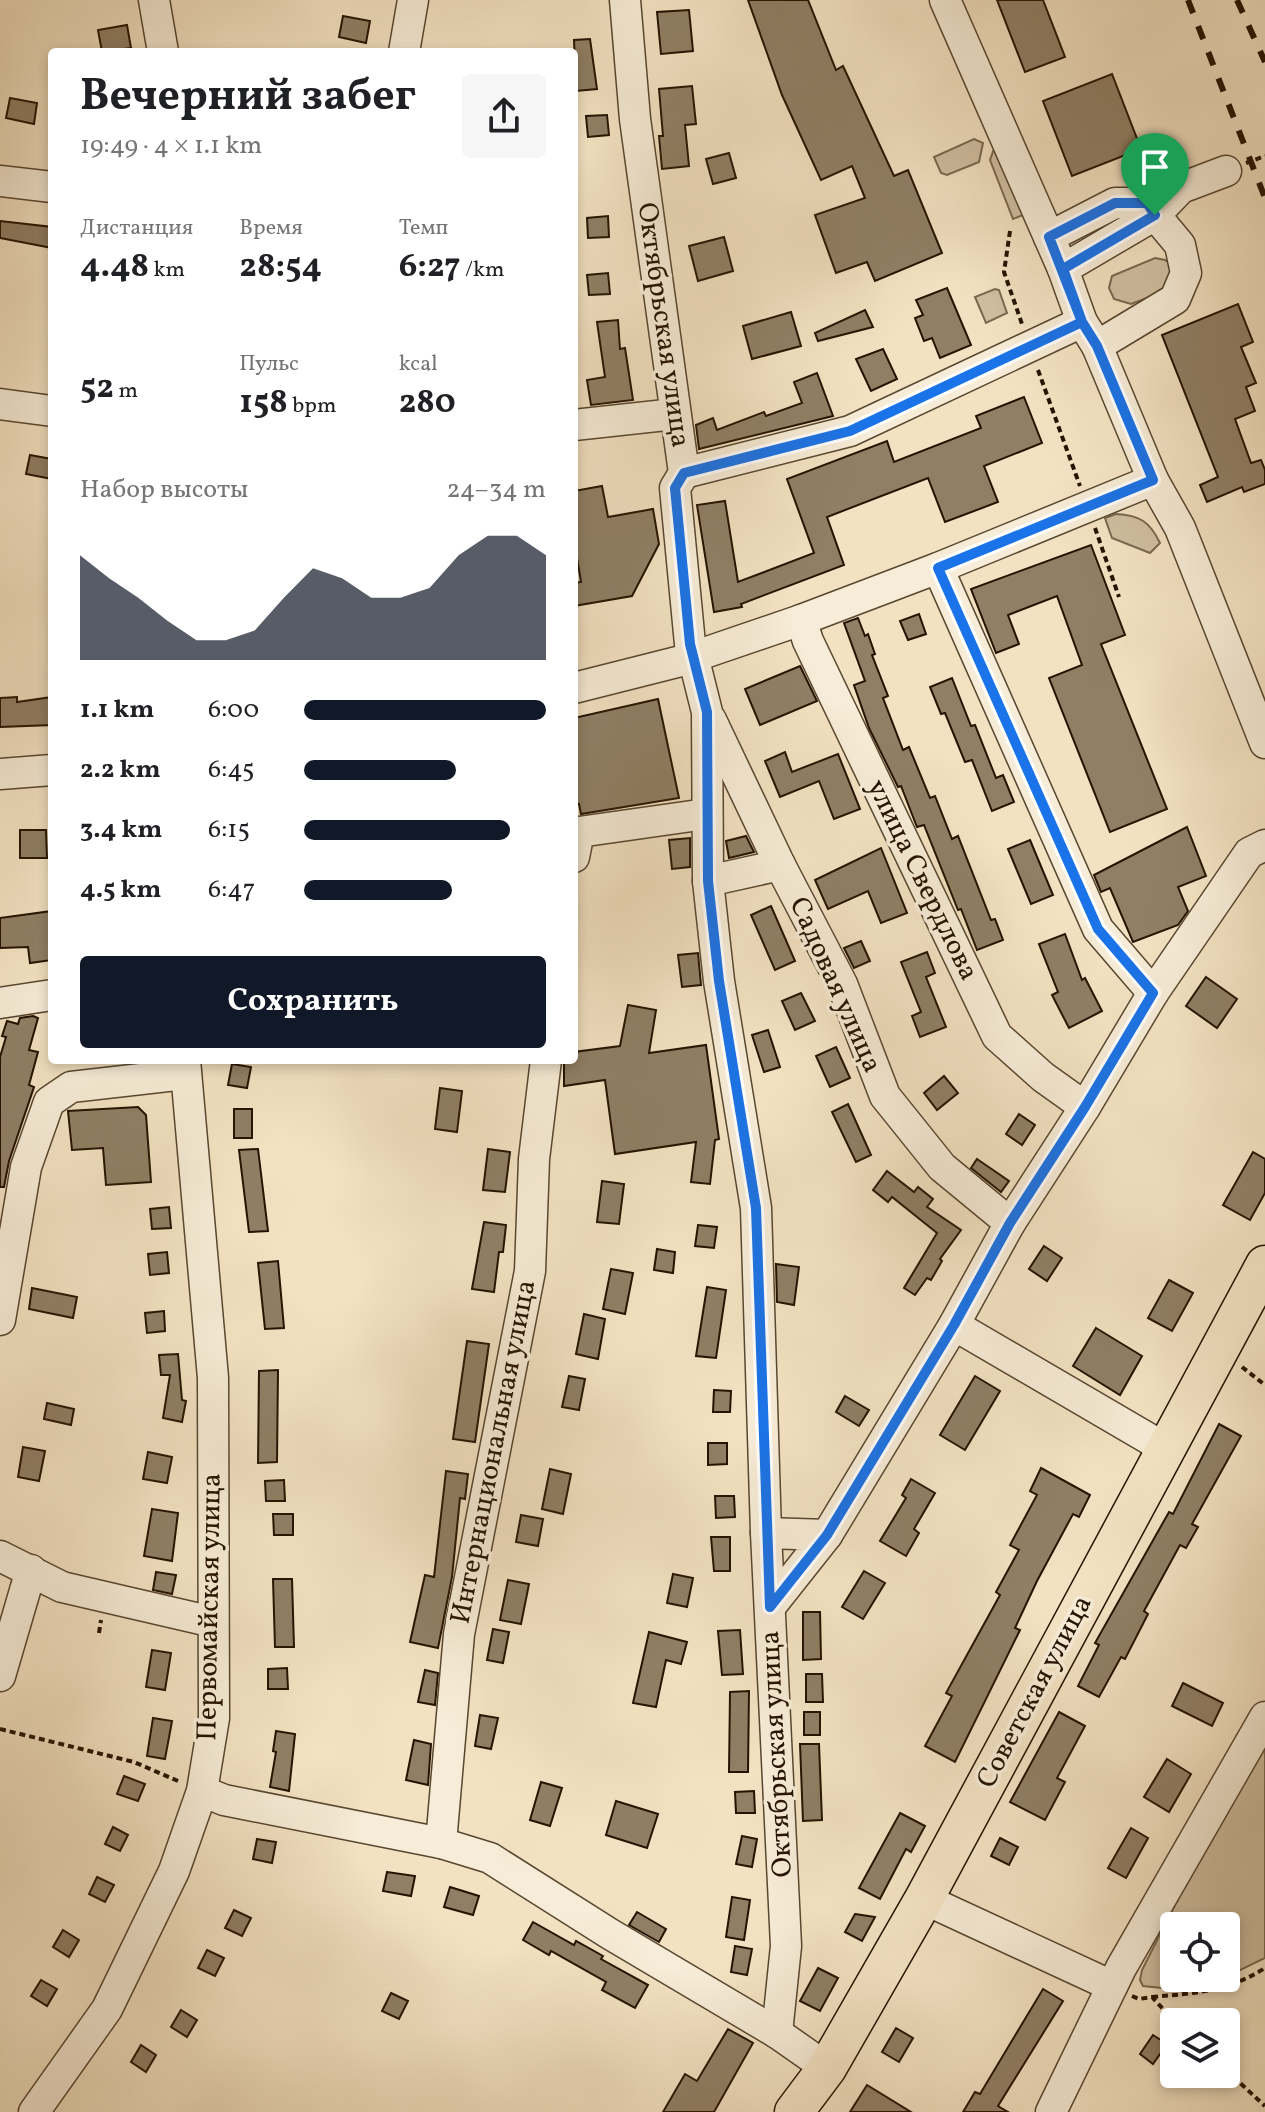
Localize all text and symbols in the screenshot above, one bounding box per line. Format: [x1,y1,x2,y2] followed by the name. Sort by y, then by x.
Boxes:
[80,67,416,128] text: Вечерний забег
[462,74,546,158] button: share
[80,128,262,164] text: 19:49 · 4 × 1.1 km
[1121,133,1189,215] pin
[1133,145,1177,189] icon: arrive
[626,200,700,450] street label: Октябрьская улица
[80,213,193,244] text: Дистанция
[239,213,303,244] text: Время
[399,213,448,244] text: Темп
[80,244,149,291] text: 4.48
[239,244,322,291] text: 28:54
[399,244,461,291] text: 6:27
[149,255,185,286] text: km
[461,255,504,286] text: /km
[239,349,299,380] text: Пульс
[399,349,438,380] text: kcal
[80,365,114,412] text: 52
[114,376,138,407] text: m
[239,380,288,427] text: 158
[399,380,456,427] text: 280
[288,391,336,422] text: bpm
[80,472,248,508] text: Набор высоты
[447,472,546,508] text: 24–34 m
[80,692,154,728] text: 1.1 km
[208,692,259,728] text: 6:00
[80,752,161,788] text: 2.2 km
[208,752,255,788] text: 6:45
[856,773,988,987] street label: улица Свердлова
[80,812,163,848] text: 3.4 km
[208,812,250,848] text: 6:15
[80,872,162,908] text: 4.5 km
[208,872,255,908] text: 6:47
[779,891,891,1079] street label: Садовая улица
[80,956,546,1048] button: Сохранить
[441,1277,547,1627] street label: Интернациональная улица
[188,1473,232,1741] street label: Первомайская улица
[968,1589,1102,1795] street label: Советская улица
[751,1630,803,1878] street label: Октябрьская улица
[1160,1912,1240,2088] map controls
[1160,1912,1240,1992] button: locate
[1160,2008,1240,2088] button: layers

